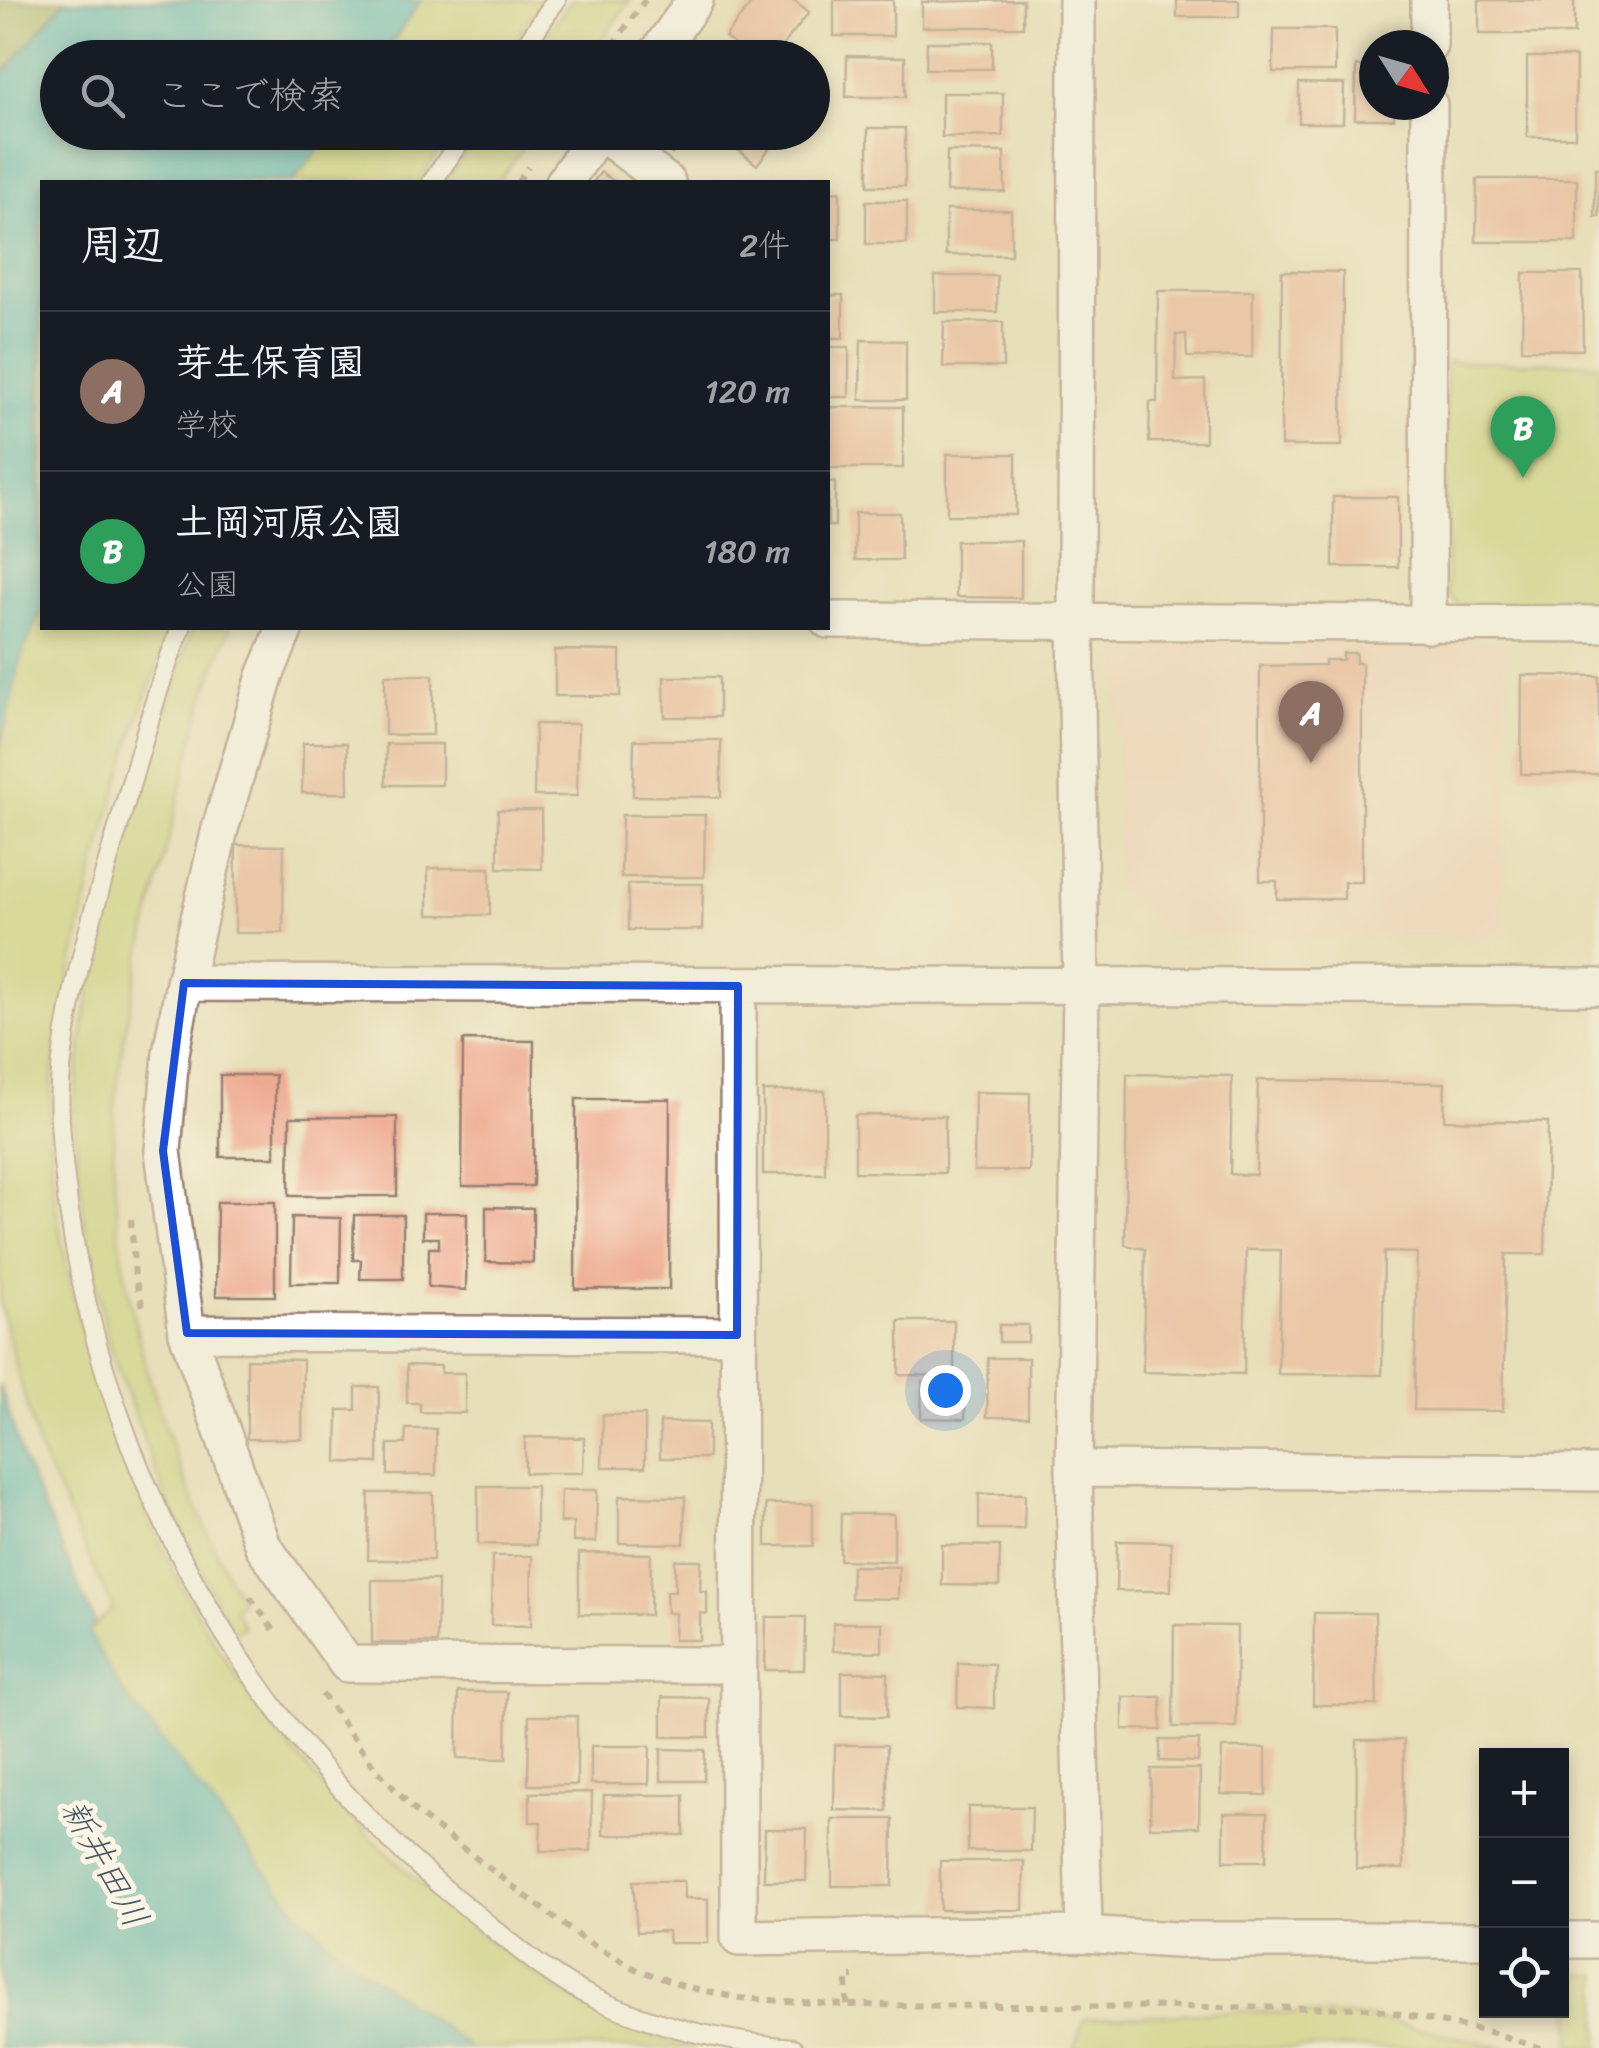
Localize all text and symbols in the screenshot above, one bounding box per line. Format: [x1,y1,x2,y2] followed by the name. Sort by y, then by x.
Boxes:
[1359,30,1449,120] north arrow
[40,40,830,150] search box
[155,62,345,129] text: ここで検索
[75,68,130,123] icon: search
[80,208,164,282] text: 周辺
[740,217,790,274] text: 2件
[175,329,365,396] text: 芽生保育園
[102,363,123,420] text: A
[705,363,790,420] text: 120 m
[175,396,239,453] text: 学校
[1490,396,1556,478] pin: B
[175,489,403,556] text: 土岡河原公園
[102,523,123,580] text: B
[704,523,790,580] text: 180 m
[175,556,239,613] text: 公園
[1278,680,1344,763] pin: A
[920,1365,971,1416] your location
[1479,1748,1569,2018] map controls
[1479,1748,1569,1838] button: +
[44,1787,166,1939] water label: 新井田川
[1479,1838,1569,1928] button: −
[1479,1928,1569,2018] button: locate

